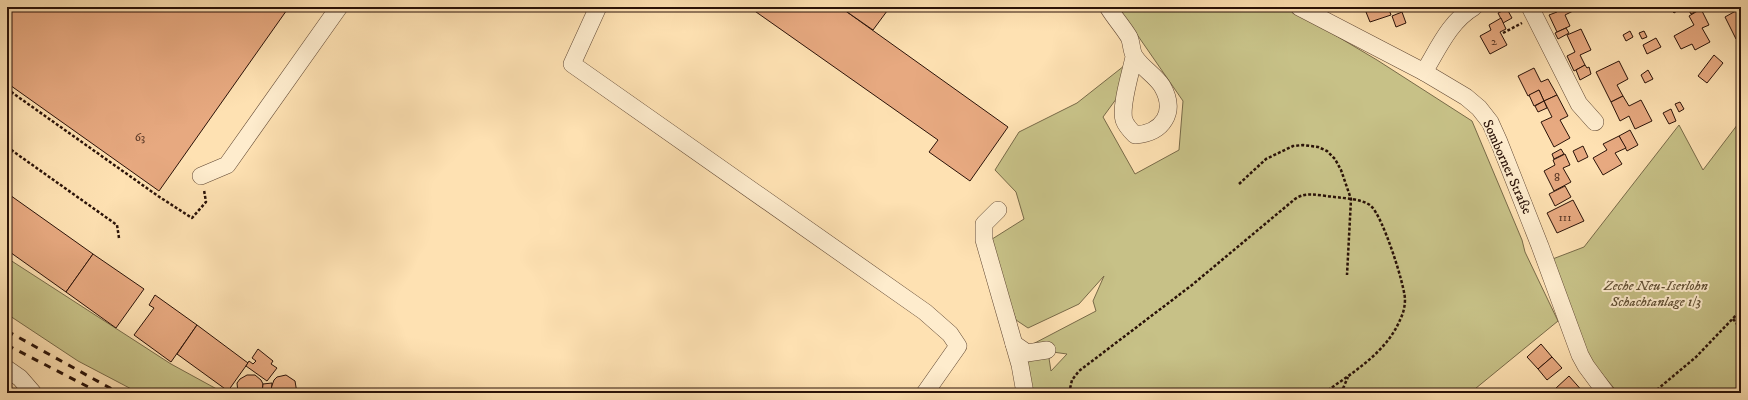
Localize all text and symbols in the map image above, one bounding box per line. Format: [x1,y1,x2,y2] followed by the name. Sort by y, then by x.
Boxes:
[1491,34,1497,49] house number: 2
[1478,117,1536,217] street label: Somborner Straße
[135,130,145,145] house number: 63
[1554,170,1560,185] house number: 8
[1558,210,1572,225] house number: 111
[1603,277,1708,311] park label: Zeche Neu-Iserlohn Schachtanlage 1/3

